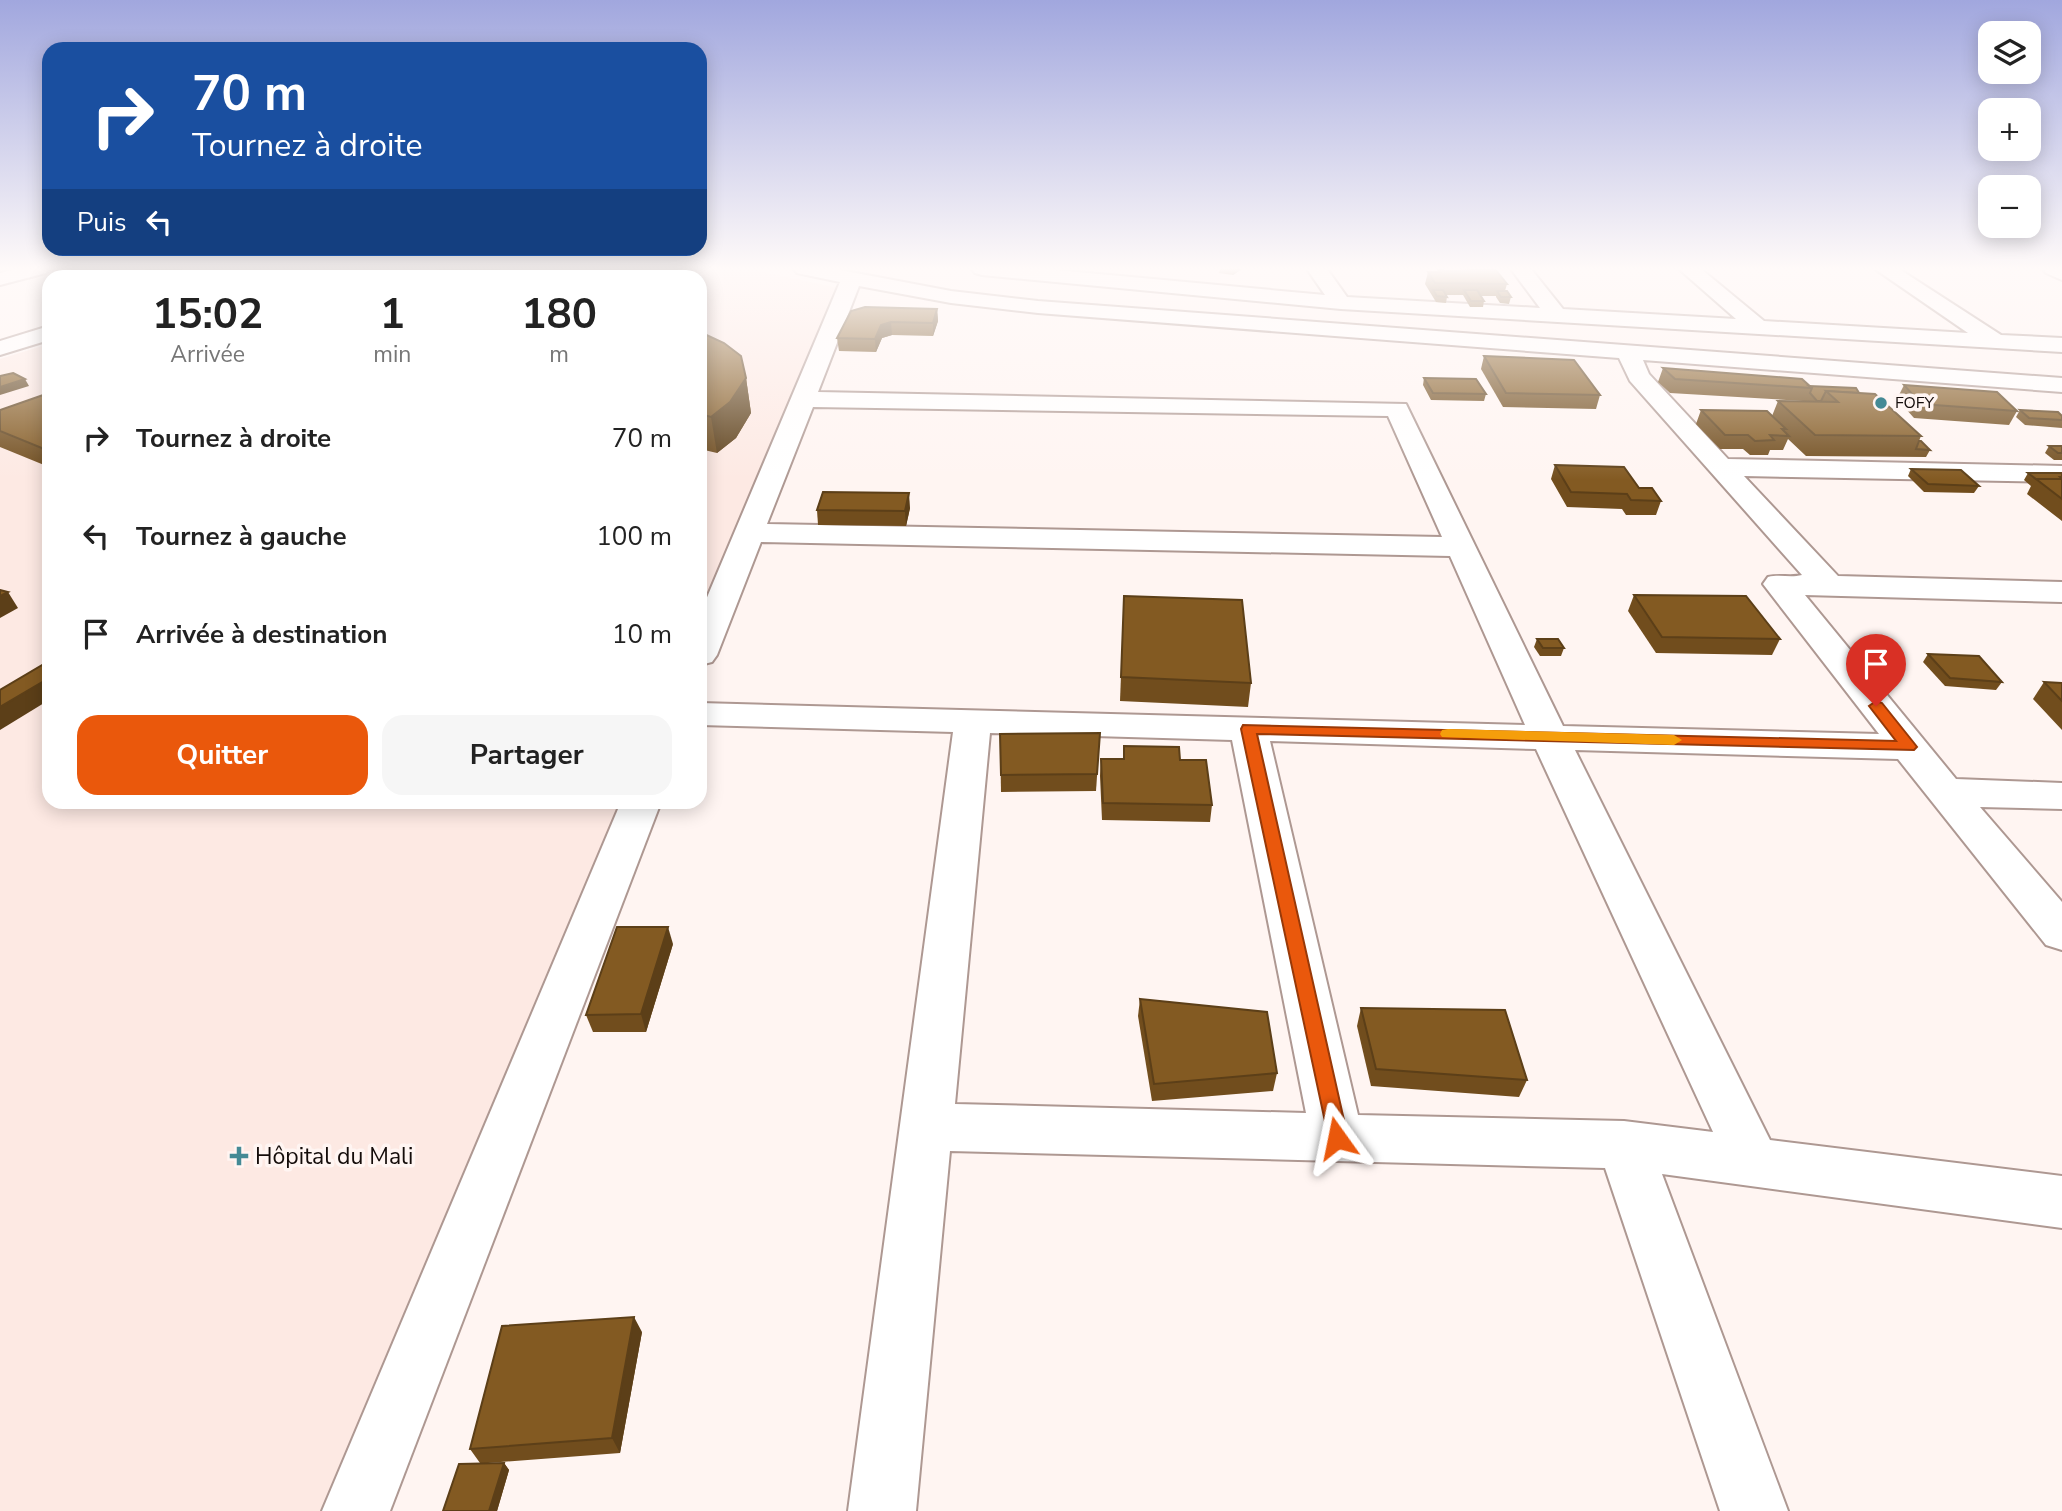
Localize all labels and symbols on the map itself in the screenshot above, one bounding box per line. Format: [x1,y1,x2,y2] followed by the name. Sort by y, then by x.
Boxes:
[1895,392,1934,414] place label: FOFY
[1873,395,1889,411] marker: FOFY
[1846,634,1906,706] pin
[1300,1101,1374,1175] position arrow
[255,1141,413,1172] place label: Hôpital du Mali
[229,1146,249,1166] marker: Hôpital du Mali

